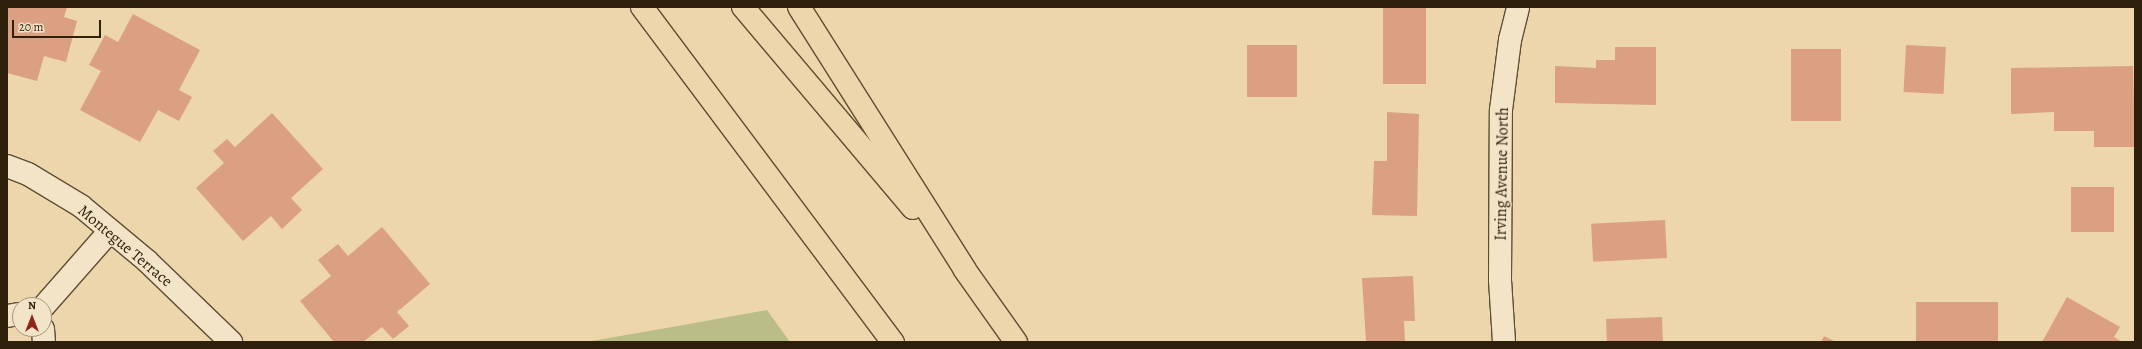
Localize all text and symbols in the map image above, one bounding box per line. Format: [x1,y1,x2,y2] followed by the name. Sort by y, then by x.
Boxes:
[14,12,103,38] scale bar
[19,19,43,35] text: 20 m
[1491,107,1513,241] street label: Irving Avenue North
[74,201,176,291] street label: Montegue Terrace
[12,297,52,337] north arrow
[28,298,36,313] text: N

